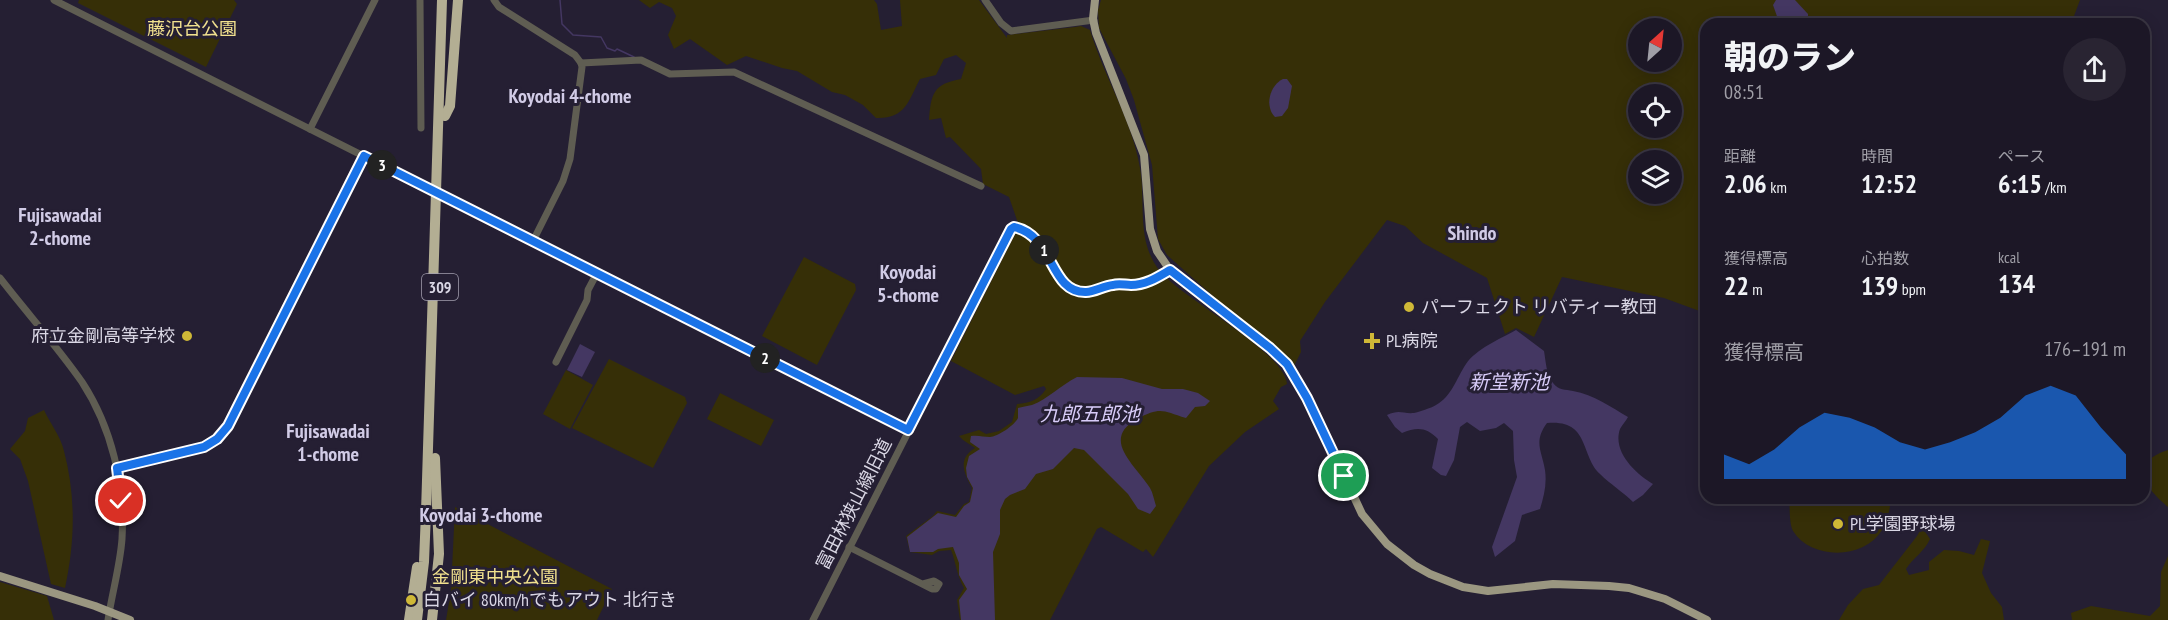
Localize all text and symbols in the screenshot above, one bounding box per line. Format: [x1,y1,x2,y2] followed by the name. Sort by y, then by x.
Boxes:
[147,17,237,40] park label: 藤沢台公園
[1628,18,1682,72] north arrow
[1628,18,1682,204] map controls
[1724,35,1856,78] text: 朝のラン
[2063,38,2126,101] button: share
[1724,79,1764,105] text: 08:51
[508,83,632,109] district label: Koyodai 4-chome
[1628,84,1682,138] button: locate
[1724,146,1756,166] text: 距離
[1861,146,1893,166] text: 時間
[1998,146,2045,166] text: ペース
[367,150,397,180] pin: 3
[1628,150,1682,204] button: layers
[378,155,386,175] text: 3
[1724,167,1767,200] text: 2.06
[1861,167,1917,200] text: 12:52
[1998,167,2042,200] text: 6:15
[1767,177,1787,197] text: km
[2042,177,2067,197] text: /km
[18,202,102,251] district label: Fujisawadai 2-chome
[1447,220,1497,246] district label: Shindo
[1029,235,1059,265] pin: 1
[1040,240,1048,260] text: 1
[1998,247,2020,267] text: kcal
[1724,248,1788,268] text: 獲得標高
[1861,248,1909,268] text: 心拍数
[877,259,939,308] district label: Koyodai 5-chome
[1998,267,2035,300] text: 134
[1724,269,1749,302] text: 22
[1861,269,1898,302] text: 139
[422,274,458,300] road number: 309
[1749,279,1763,299] text: m
[1898,279,1926,299] text: bpm
[1421,295,1657,318] place label: パーフェクト リバティー教団
[1402,300,1416,314] marker: パーフェクト リバティー教団
[31,324,175,347] place label: 府立金剛高等学校
[180,329,194,343] marker: 府立金剛高等学校
[1386,329,1438,352] place label: PL病院
[1363,332,1381,350] marker: PL病院
[2044,336,2126,362] text: 176–191 m
[1724,339,1804,365] text: 獲得標高
[750,343,780,373] pin: 2
[761,348,769,368] text: 2
[1469,369,1551,395] water label: 新堂新池
[1040,401,1142,427] water label: 九郎五郎池
[286,418,370,467] district label: Fujisawadai 1-chome
[811,434,896,573] street label: 富田林狭山線旧道
[1318,450,1369,501] pin
[1327,459,1360,492] icon: arrive
[95,475,146,526] pin
[104,484,137,517] icon: check
[419,502,543,528] district label: Koyodai 3-chome
[1850,512,1956,535] place label: PL学園野球場
[1831,517,1845,531] marker: PL学園野球場
[432,565,558,588] park label: 金剛東中央公園
[423,588,677,611] place label: 白バイ 80km/hでもアウト 北行き
[404,593,418,607] marker: 白バイ 80km/hでもアウト 北行き

